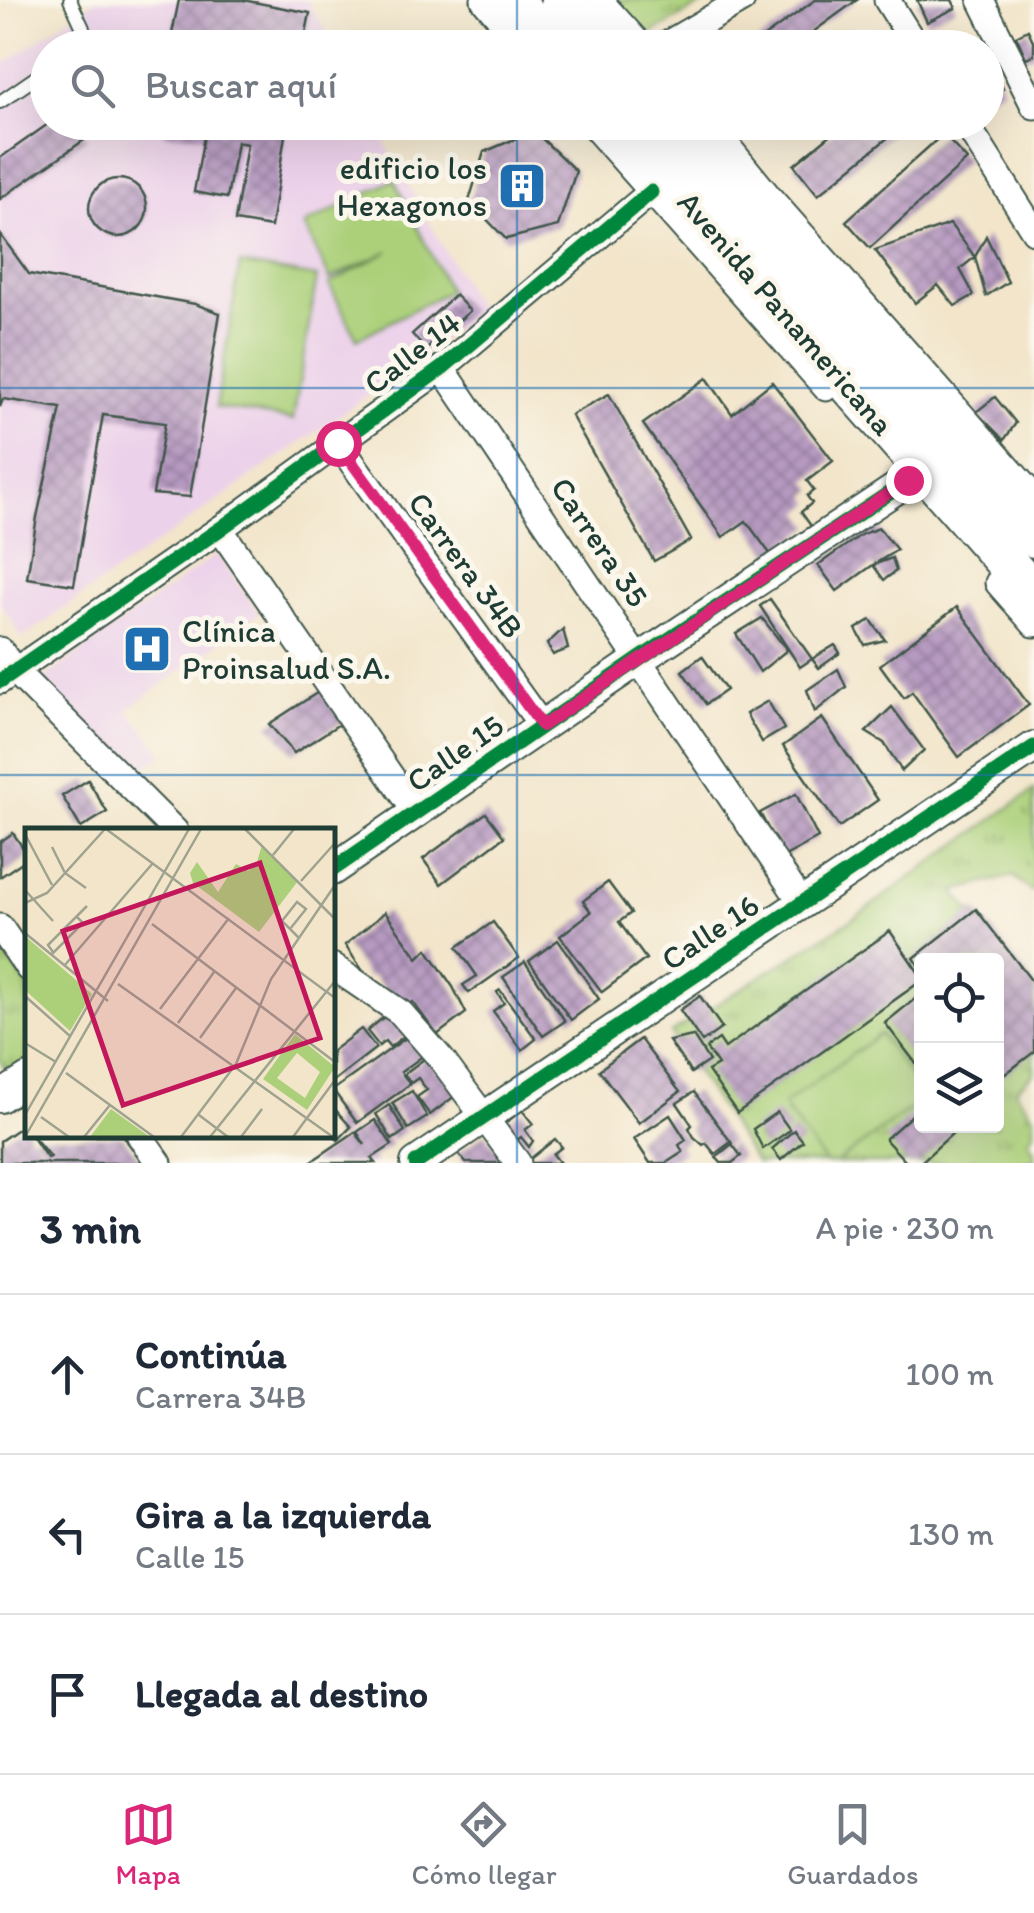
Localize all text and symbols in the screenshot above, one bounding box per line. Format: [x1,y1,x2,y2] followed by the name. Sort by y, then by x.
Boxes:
[30,30,1004,140] search box
[65,58,120,113] icon: search
[145,62,337,108] text: Buscar aquí
[337,149,487,224] place label: edificio los Hexagonos
[496,160,548,212] building icon: edificio los Hexagonos
[670,183,903,443] street label: Avenida Panamericana
[356,304,468,402] street label: Calle 14
[316,421,362,467] route start
[886,458,932,504] route end
[543,470,657,614] street label: Carrera 35
[400,485,532,645] street label: Carrera 34B
[182,612,391,687] place label: Clínica Proinsalud S.A.
[121,623,173,675] hospital icon: Clínica Proinsalud S.A.
[399,706,511,800] street label: Calle 15
[25,828,335,1138] inset map
[654,886,766,978] street label: Calle 16
[914,953,1004,1133] map controls
[914,953,1004,1043] button: locate
[914,1043,1004,1133] button: layers
[40,1203,141,1254] text: 3 min
[816,1209,994,1247] text: A pie · 230 m
[135,1332,287,1378] text: Continúa
[40,1347,95,1402] icon: ahead
[906,1355,994,1393] text: 100 m
[135,1378,306,1416] text: Carrera 34B
[135,1492,431,1538] text: Gira a la izquierda
[40,1507,95,1562] icon: left
[908,1515,994,1553] text: 130 m
[135,1538,244,1576] text: Calle 15
[40,1667,95,1722] icon: arrive
[135,1671,428,1717] text: Llegada al destino
[115,1797,181,1891] tab: Mapa
[411,1797,556,1891] tab: Cómo llegar
[787,1797,919,1891] tab: Guardados

